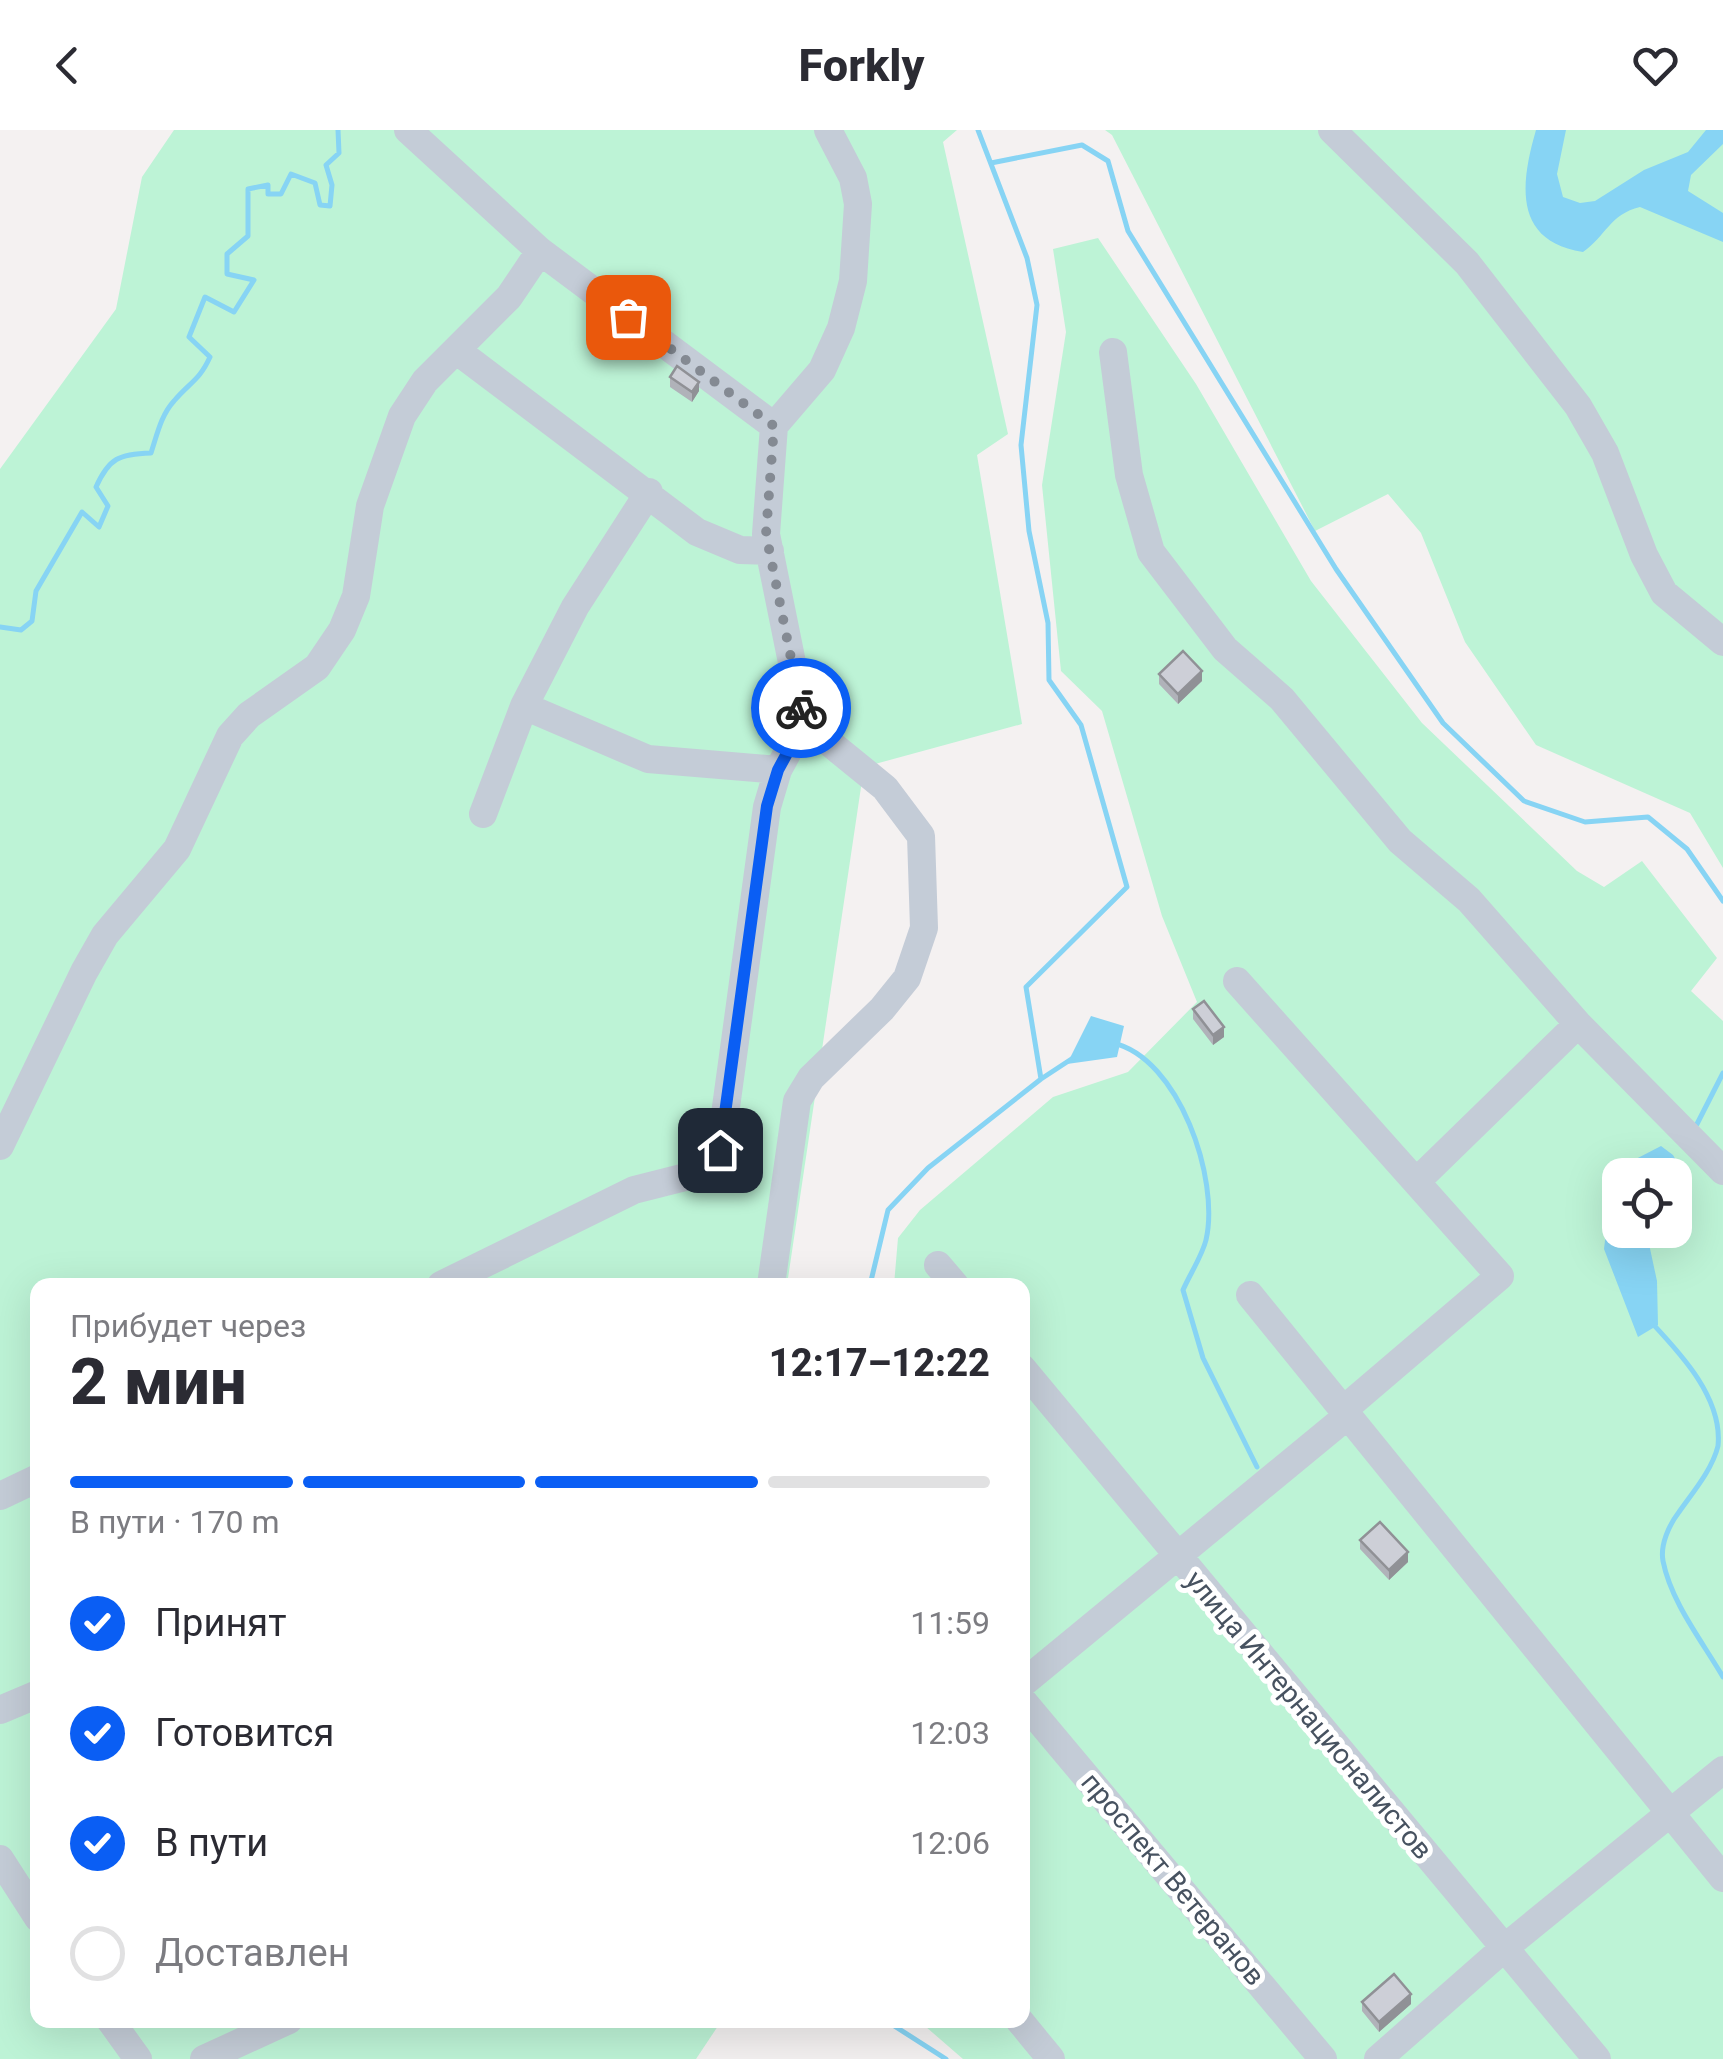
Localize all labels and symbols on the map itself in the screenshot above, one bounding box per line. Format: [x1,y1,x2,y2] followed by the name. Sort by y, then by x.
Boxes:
[586,275,671,360] pin
[751,658,851,758] courier
[678,1108,763,1193] pin
[1179,1564,1439,1866] street label: улица Интернационалистов
[1074,1766,1272,1992] street label: проспект Ветеранов

